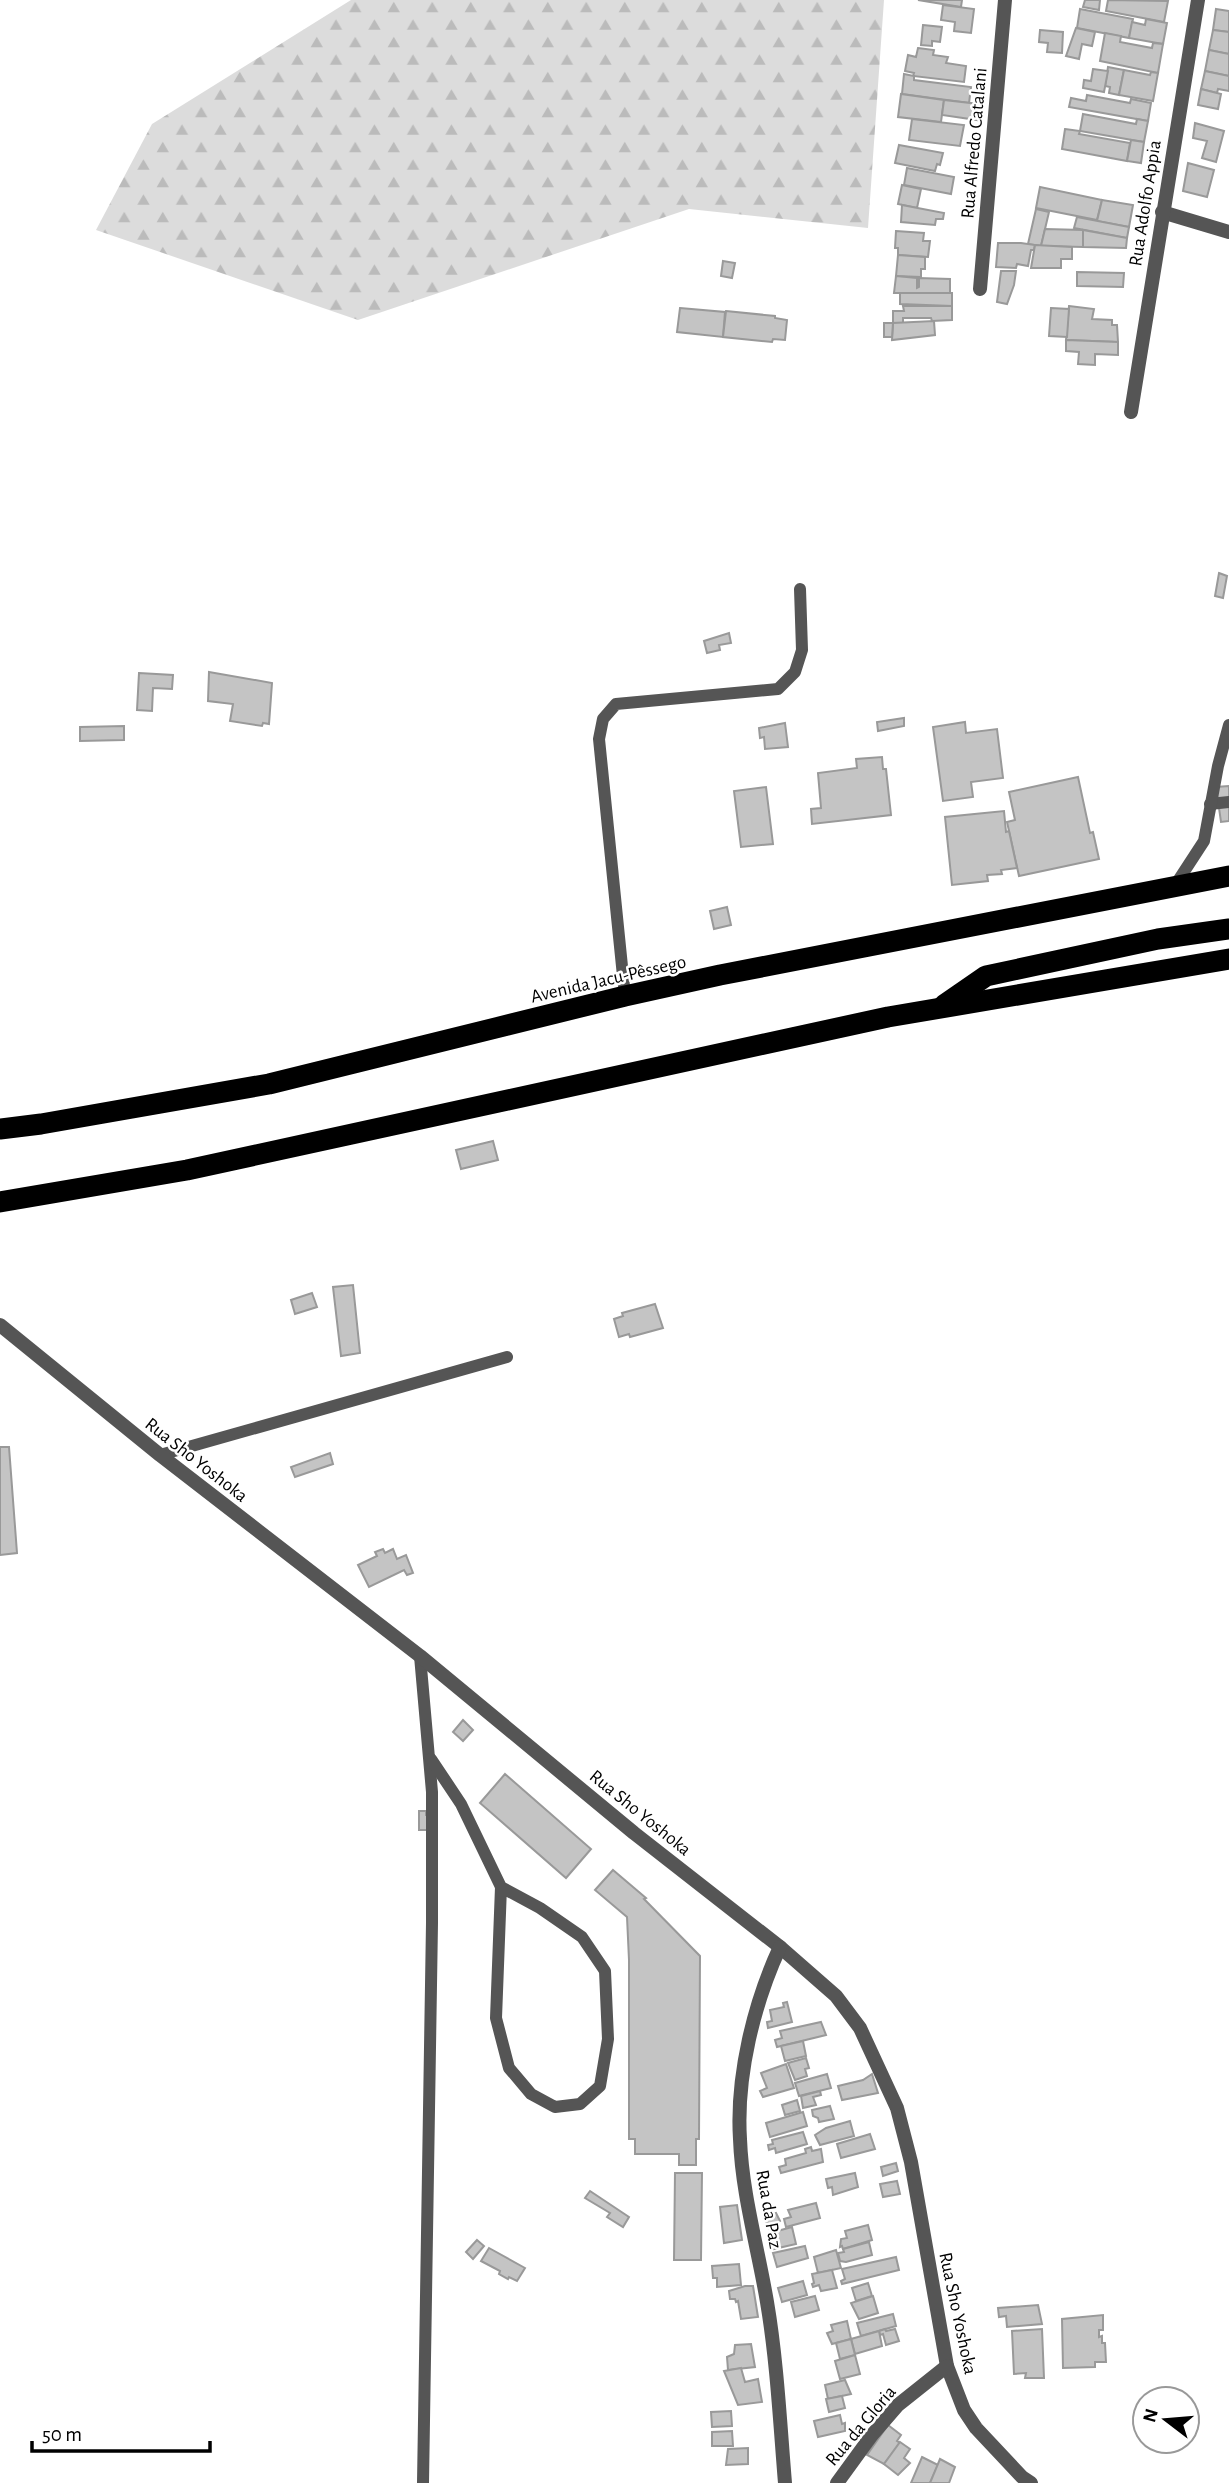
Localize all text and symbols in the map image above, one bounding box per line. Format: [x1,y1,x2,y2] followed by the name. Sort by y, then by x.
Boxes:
[958,67,991,219] street label: Rua Alfredo Catalani
[1126,139,1165,268] street label: Rua Adolfo Appia
[529,952,688,1007] street label: Avenida Jacu-Pêssego
[141,1414,251,1506] street label: Rua Sho Yoshoka
[586,1767,695,1860] street label: Rua Sho Yoshoka
[752,2168,785,2250] street label: Rua da Paz
[935,2251,980,2376] street label: Rua Sho Yoshoka
[822,2382,900,2470] street label: Rua da Gloria
[1131,2385,1201,2455] north arrow
[1140,2407,1162,2425] text: N
[32,2410,210,2454] scale bar
[42,2424,82,2445] text: 50 m

